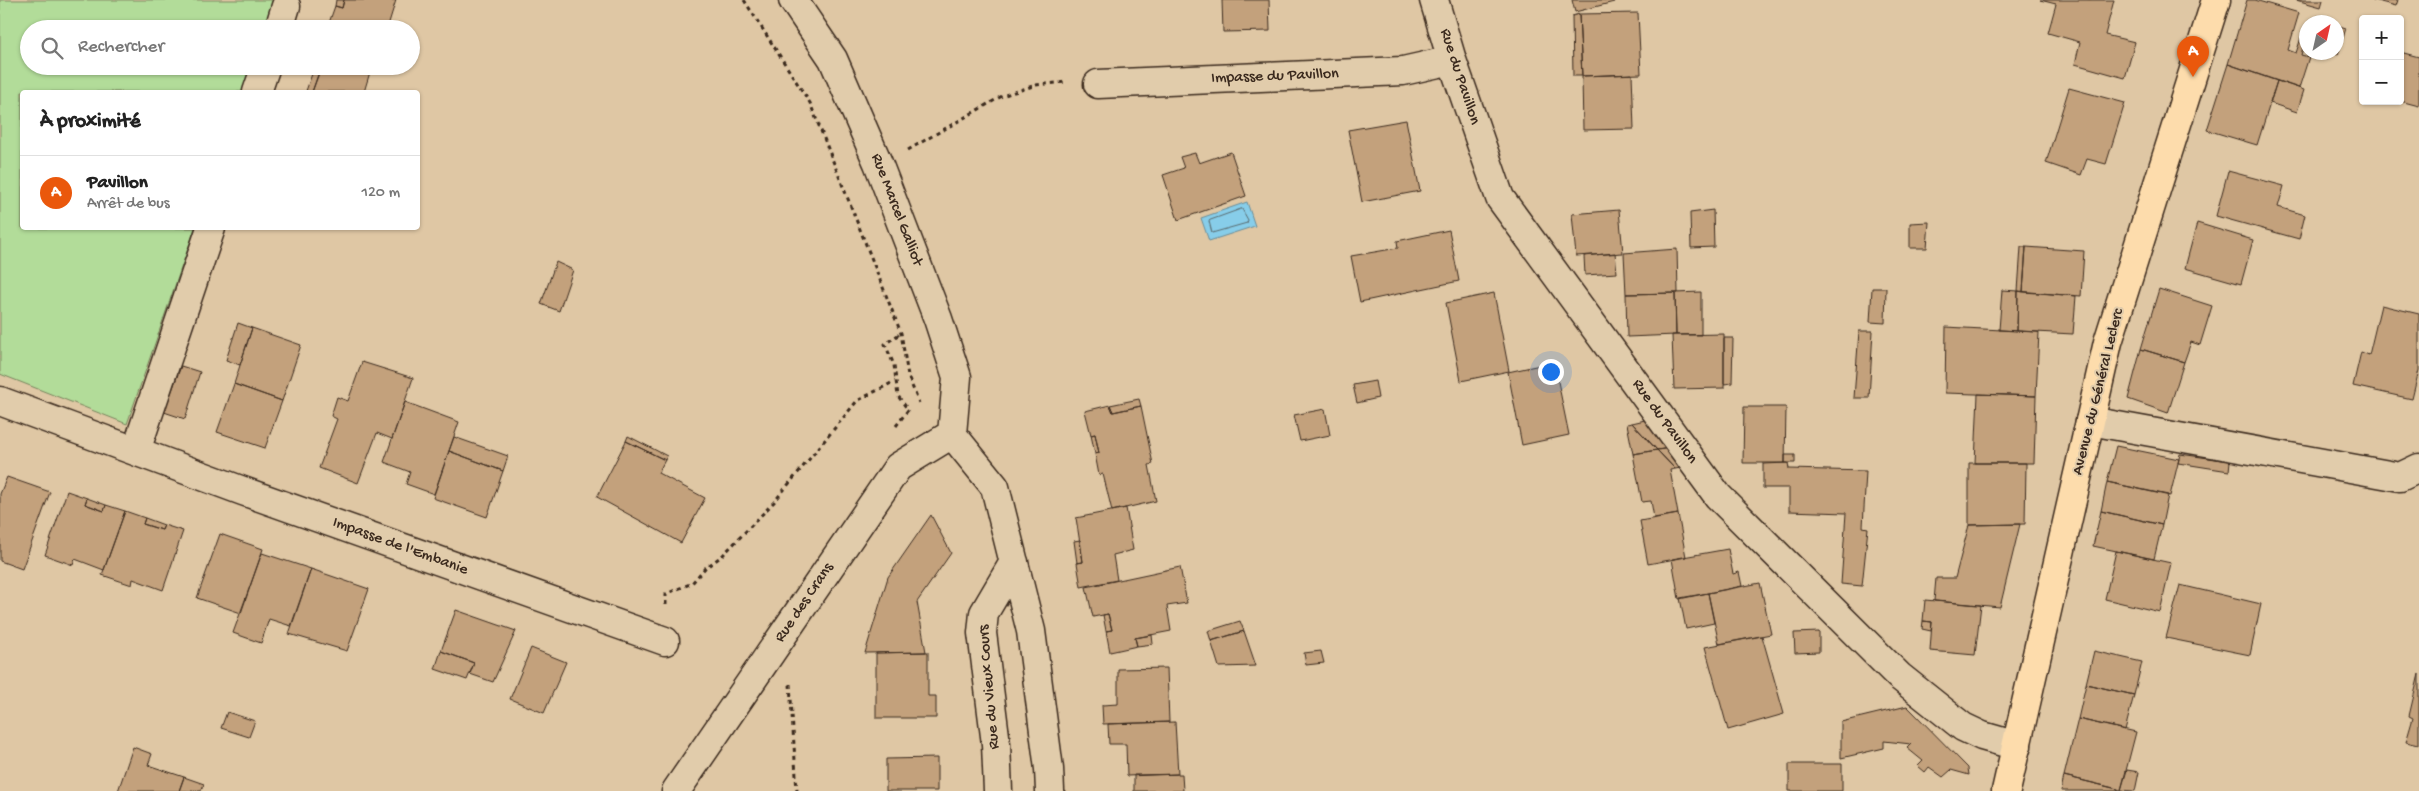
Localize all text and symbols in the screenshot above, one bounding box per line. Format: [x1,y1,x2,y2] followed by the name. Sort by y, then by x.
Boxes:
[2299,15,2344,60] north arrow
[2359,15,2404,105] map controls
[2359,15,2404,60] button: +
[20,20,420,75] search box
[1435,27,1484,128] street label: Rue du Pavillon
[38,34,66,62] icon: search
[78,36,164,59] text: Rechercher
[2177,36,2209,77] pin: A
[2359,60,2404,105] button: −
[1211,65,1340,89] street label: Impasse du Pavillon
[40,110,141,135] text: À proximité
[866,151,927,270] street label: Rue Marcel Galliot
[87,172,148,195] text: Pavillon
[51,184,61,203] text: A
[361,184,400,203] text: 120 m
[87,195,170,214] text: Arrêt de bus
[2069,306,2129,477] street label: Avenue du Général Leclerc
[1538,359,1564,385] your location
[1627,376,1701,468] street label: Rue du Pavillon
[330,514,471,581] street label: Impasse de l'Embanie
[771,559,839,646] street label: Rue des Crans
[975,623,1005,750] street label: Rue du Vieux Cours

